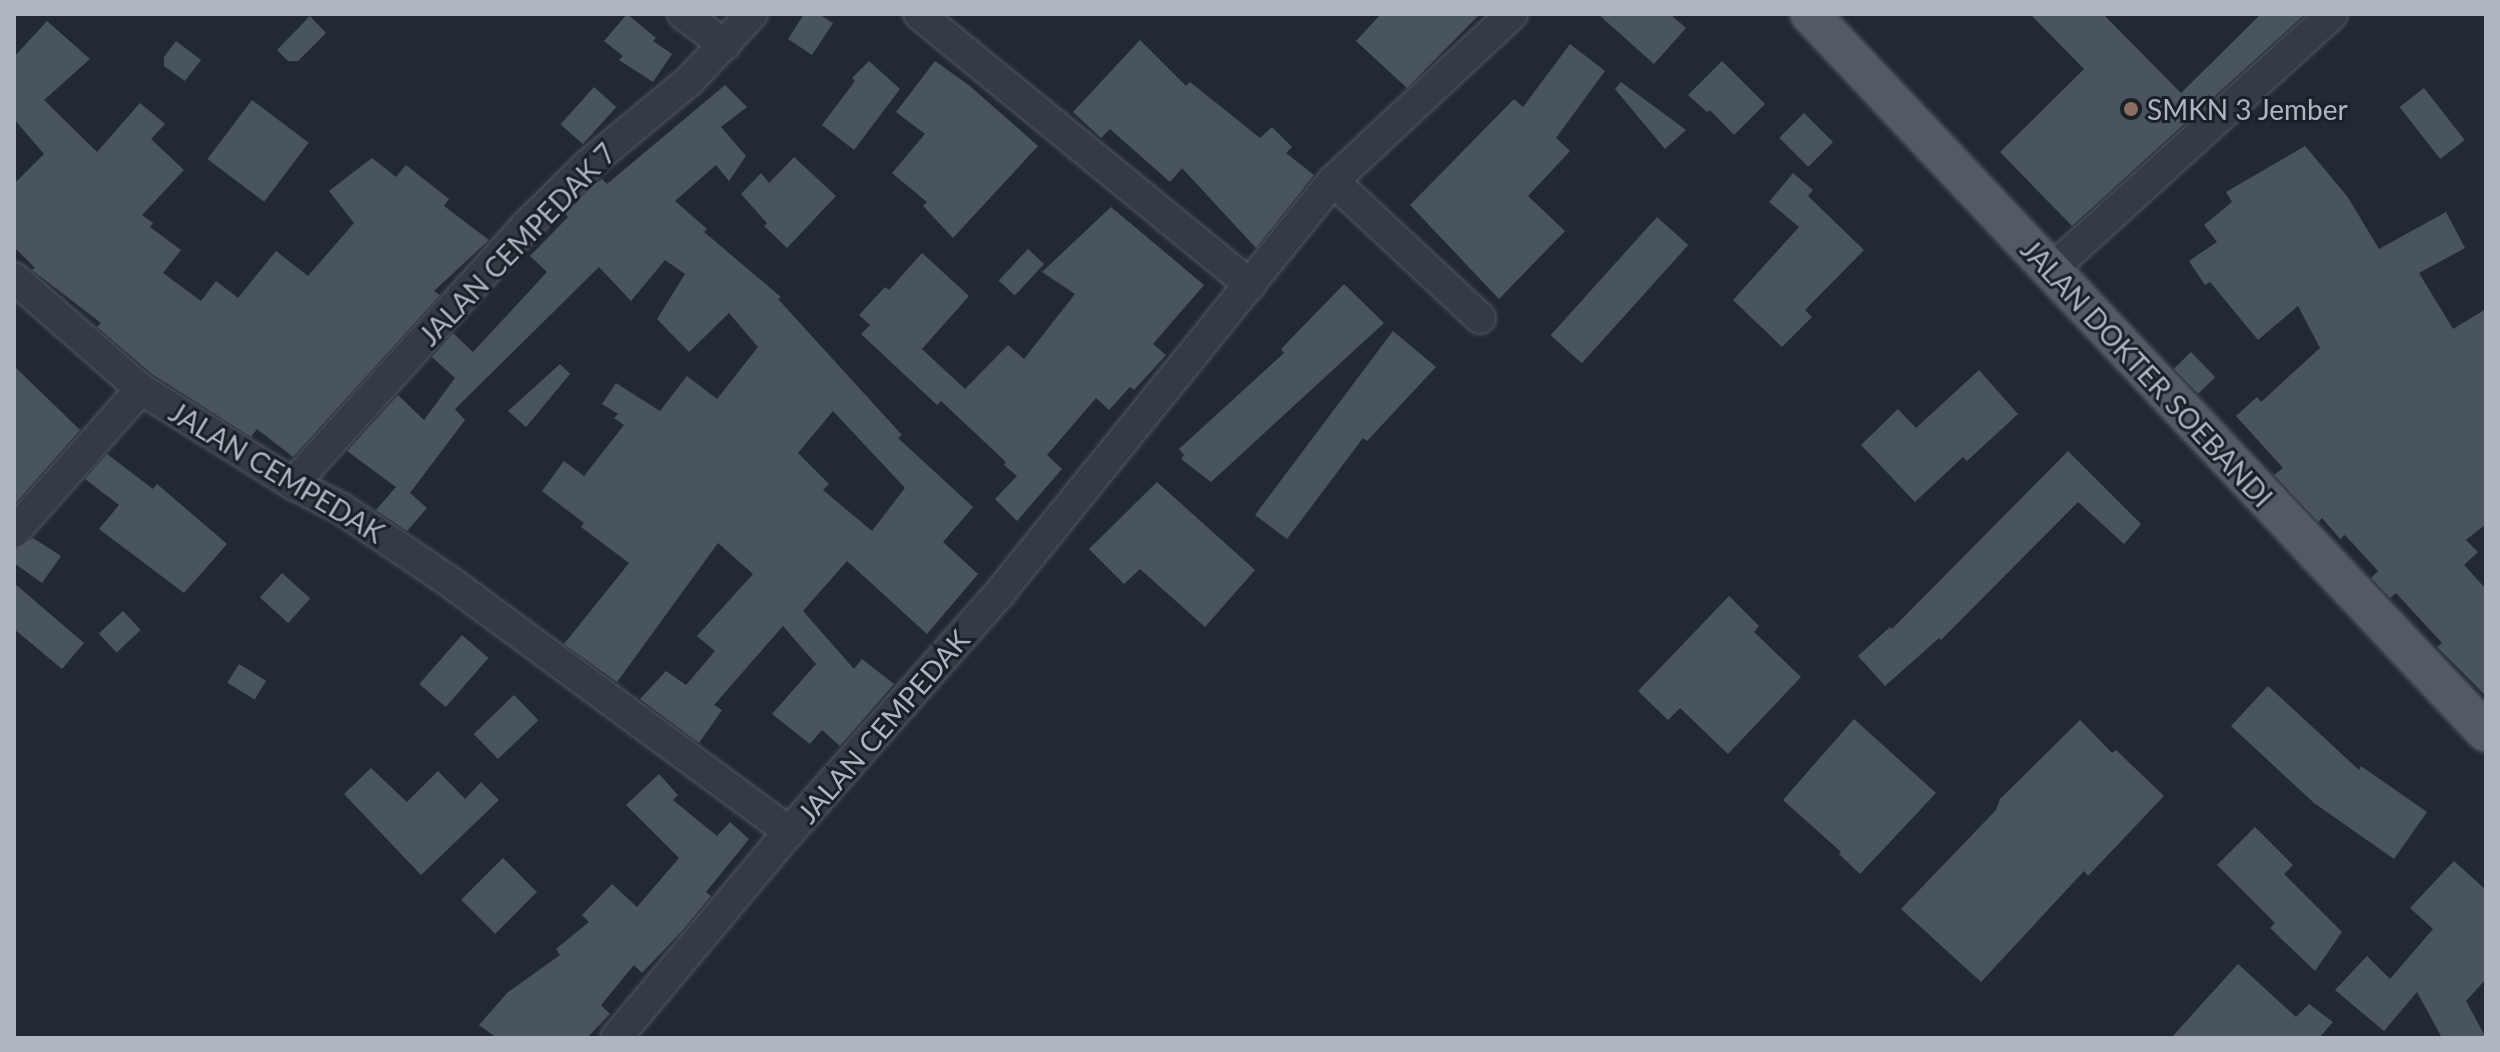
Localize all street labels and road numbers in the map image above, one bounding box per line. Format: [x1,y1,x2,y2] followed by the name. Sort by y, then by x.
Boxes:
[412,136,622,352] street label: JALAN CEMPEDAK 7
[2014,232,2280,514] street label: JALAN DOKTER SOEBANDI
[164,395,390,549] street label: JALAN CEMPEDAK
[790,623,976,829] street label: JALAN CEMPEDAK

